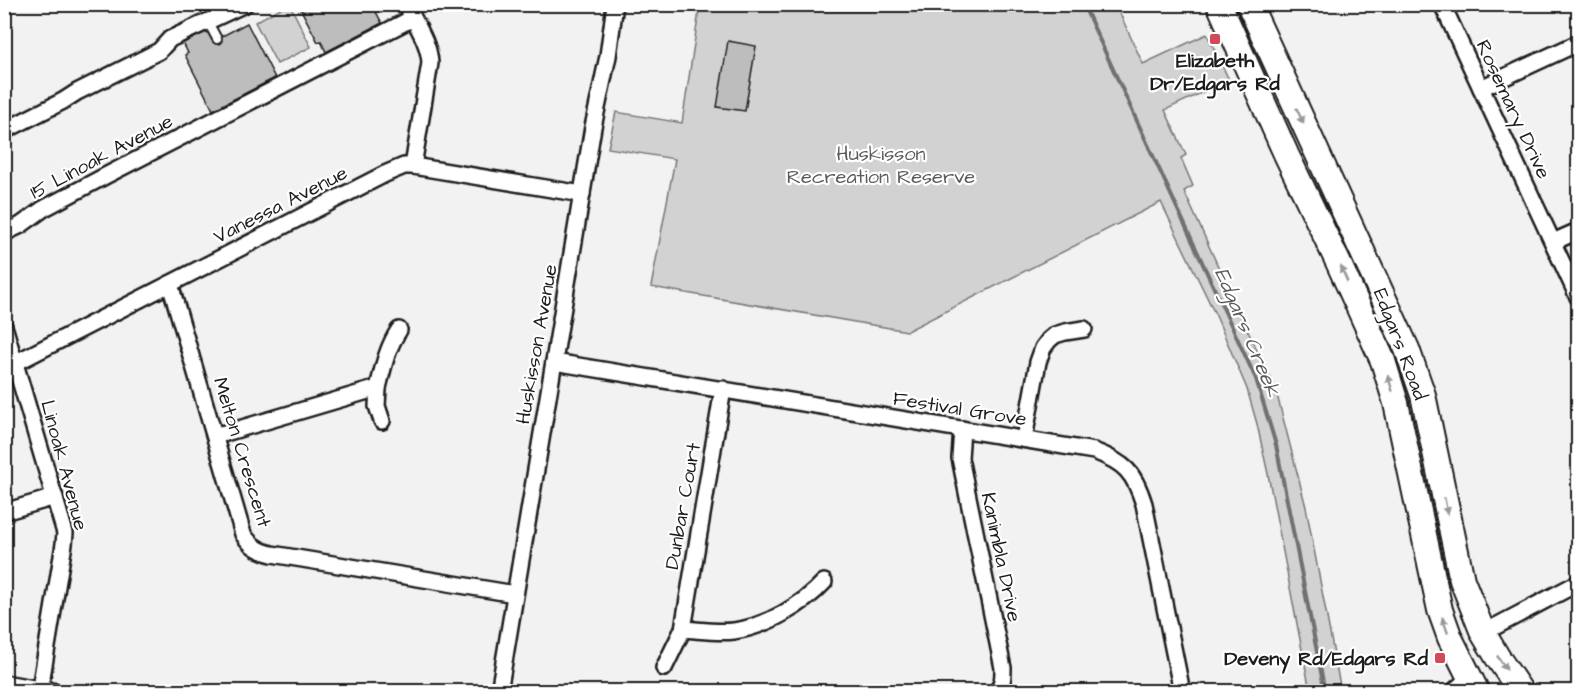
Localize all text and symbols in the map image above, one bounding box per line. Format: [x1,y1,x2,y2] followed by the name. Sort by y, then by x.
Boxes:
[1208,32,1222,46] marker: Elizabeth Dr/Edgars Rd
[1468,35,1558,184] street label: Rosemary Drive
[1150,47,1280,99] place label: Elizabeth Dr/Edgars Rd
[25,107,178,206] street label: 15 Linoak Avenue
[1295,107,1304,124] one-way arrow
[787,140,975,191] park label: Huskisson Recreation Reserve
[209,159,352,251] street label: Vanessa Avenue
[509,262,565,426] street label: Huskisson Avenue
[1206,263,1288,402] water label: Edgars Creek
[1339,265,1348,282] one-way arrow
[1365,284,1434,405] street label: Edgars Road
[206,374,278,531] street label: Melton Crescent
[1385,374,1394,392] one-way arrow
[891,385,1029,433] street label: Festival Grove
[33,397,95,534] street label: Linoak Avenue
[658,441,708,572] street label: Dunbar Court
[974,490,1028,625] street label: Kanimbla Drive
[1442,496,1451,515] one-way arrow
[1440,616,1450,634] one-way arrow
[1224,645,1429,674] place label: Deveny Rd/Edgars Rd
[1433,651,1447,665] marker: Deveny Rd/Edgars Rd
[1496,654,1507,671] one-way arrow

